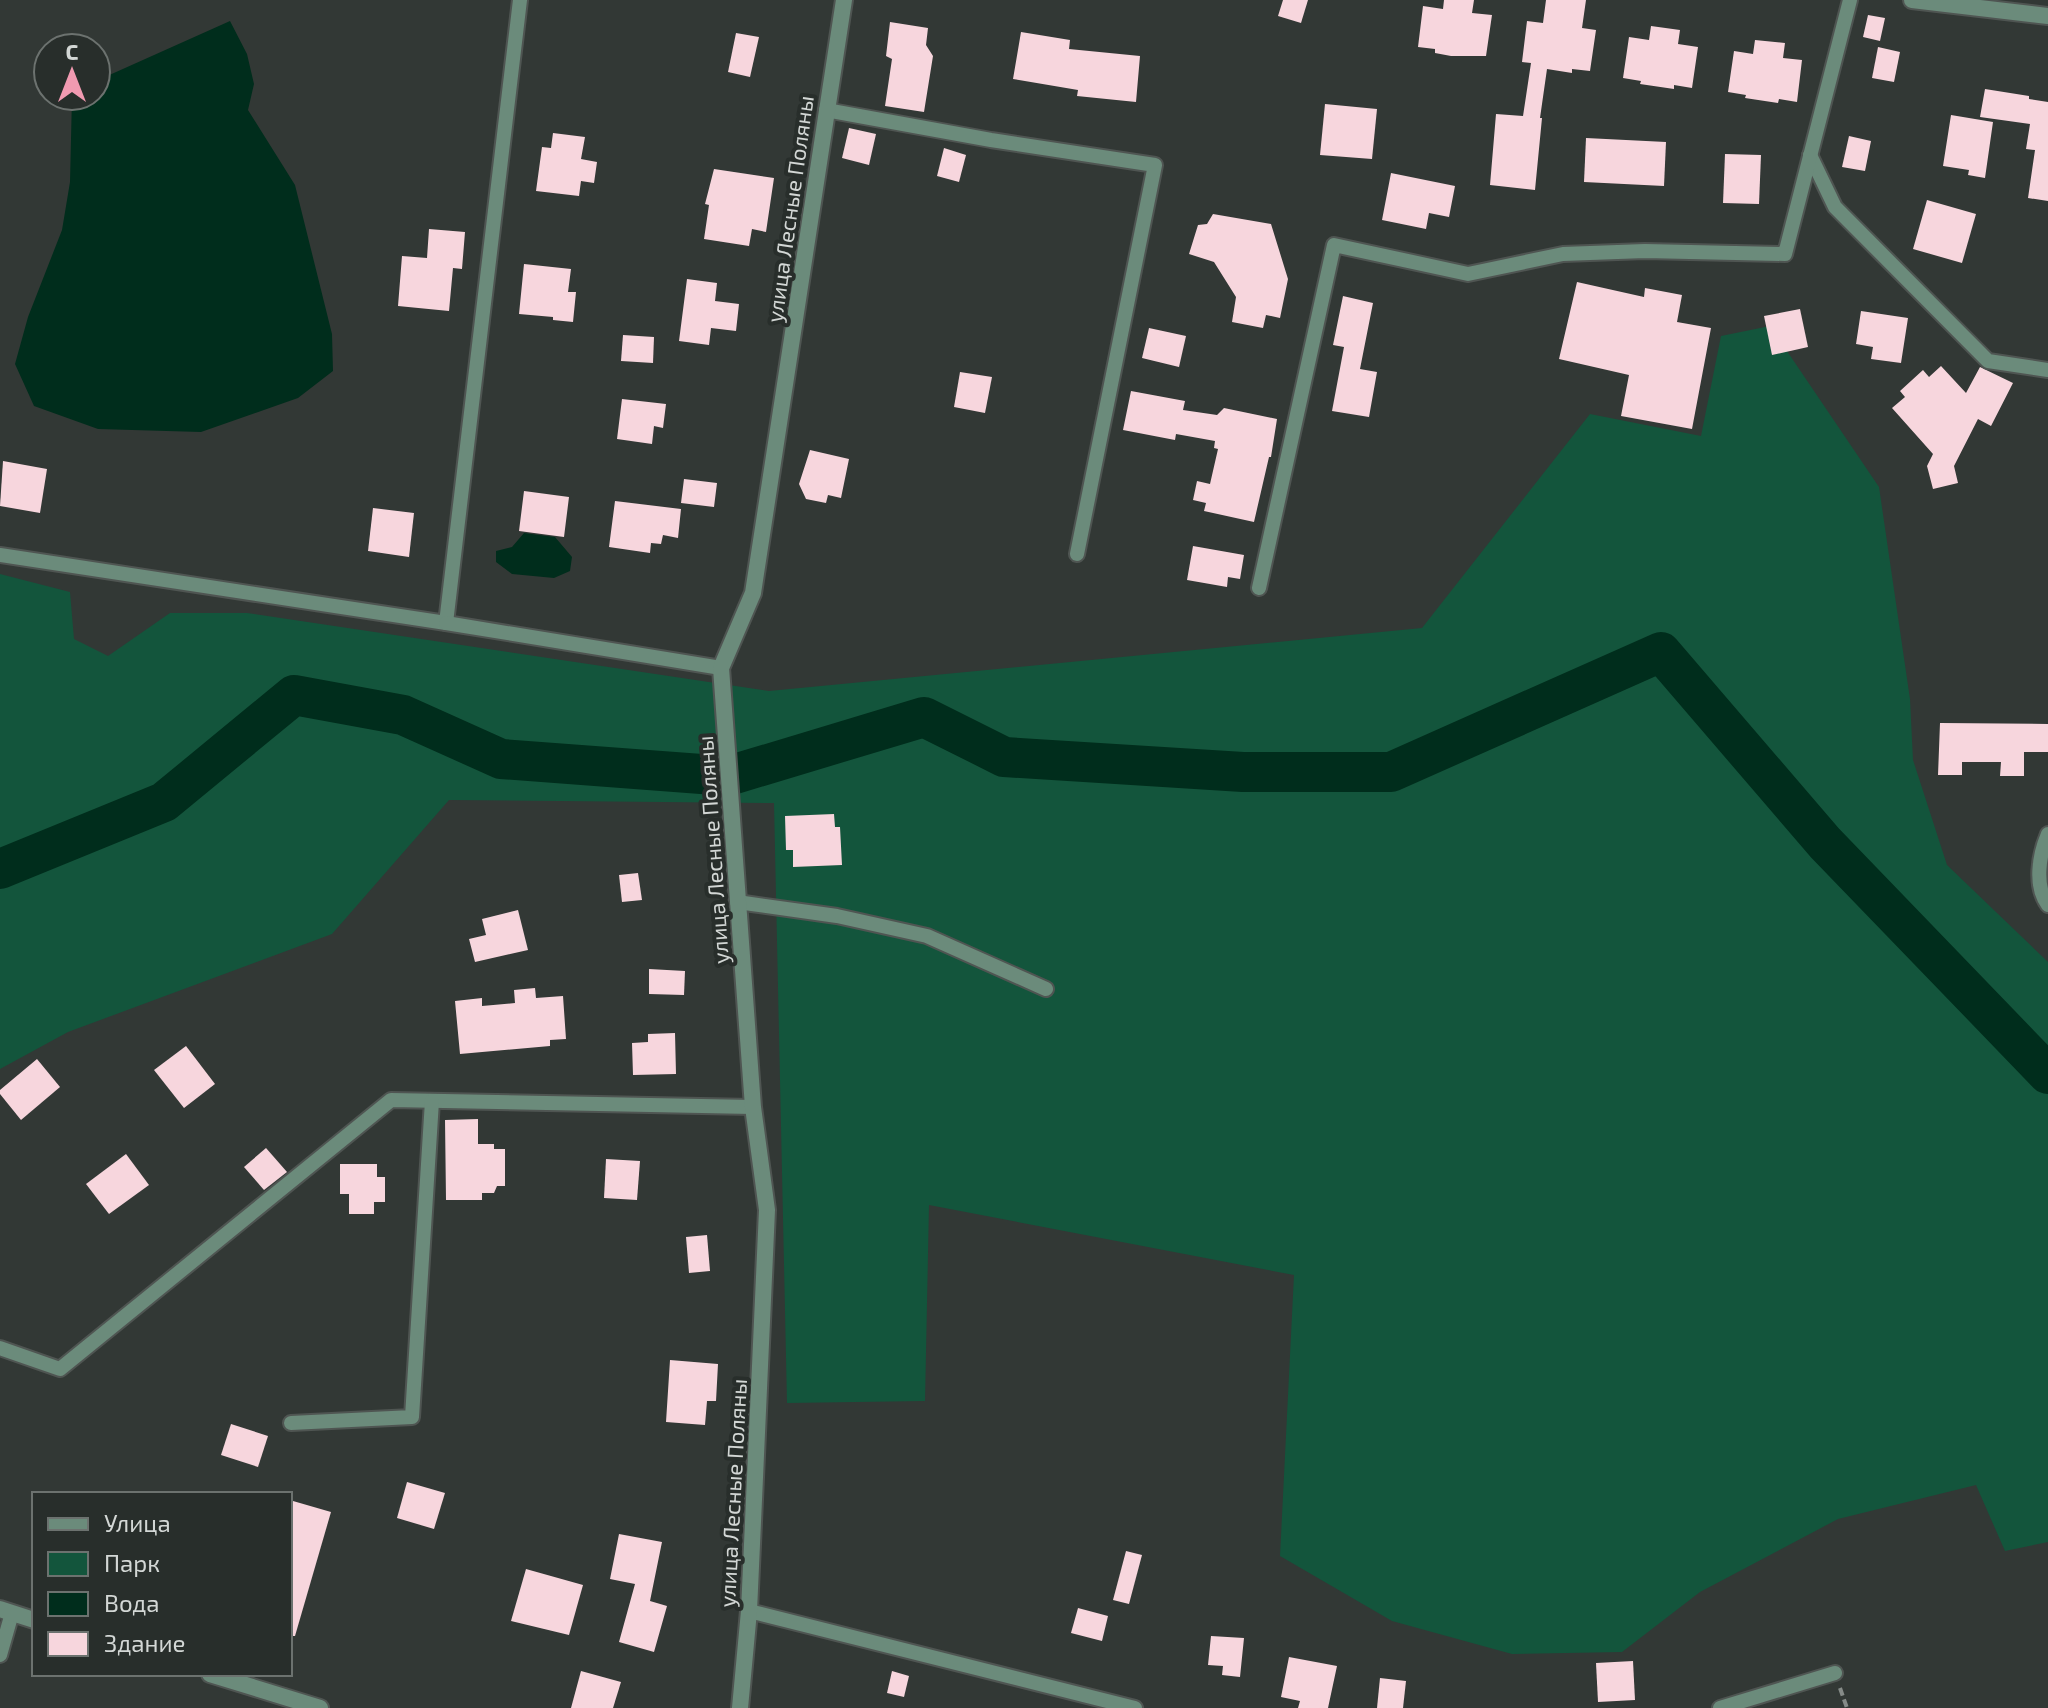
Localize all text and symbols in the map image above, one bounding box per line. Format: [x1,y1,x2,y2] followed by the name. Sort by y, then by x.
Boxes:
[32,32,112,112] north arrow
[66,38,79,64] text: С
[760,94,819,324] street label: улица Лесные Поляны
[691,735,734,965] street label: улица Лесные Поляны
[713,1378,752,1608] street label: улица Лесные Поляны
[32,1492,292,1676] legend
[104,1508,171,1537] text: Улица
[104,1548,160,1577] text: Парк
[104,1588,160,1617] text: Вода
[104,1628,186,1657] text: Здание

